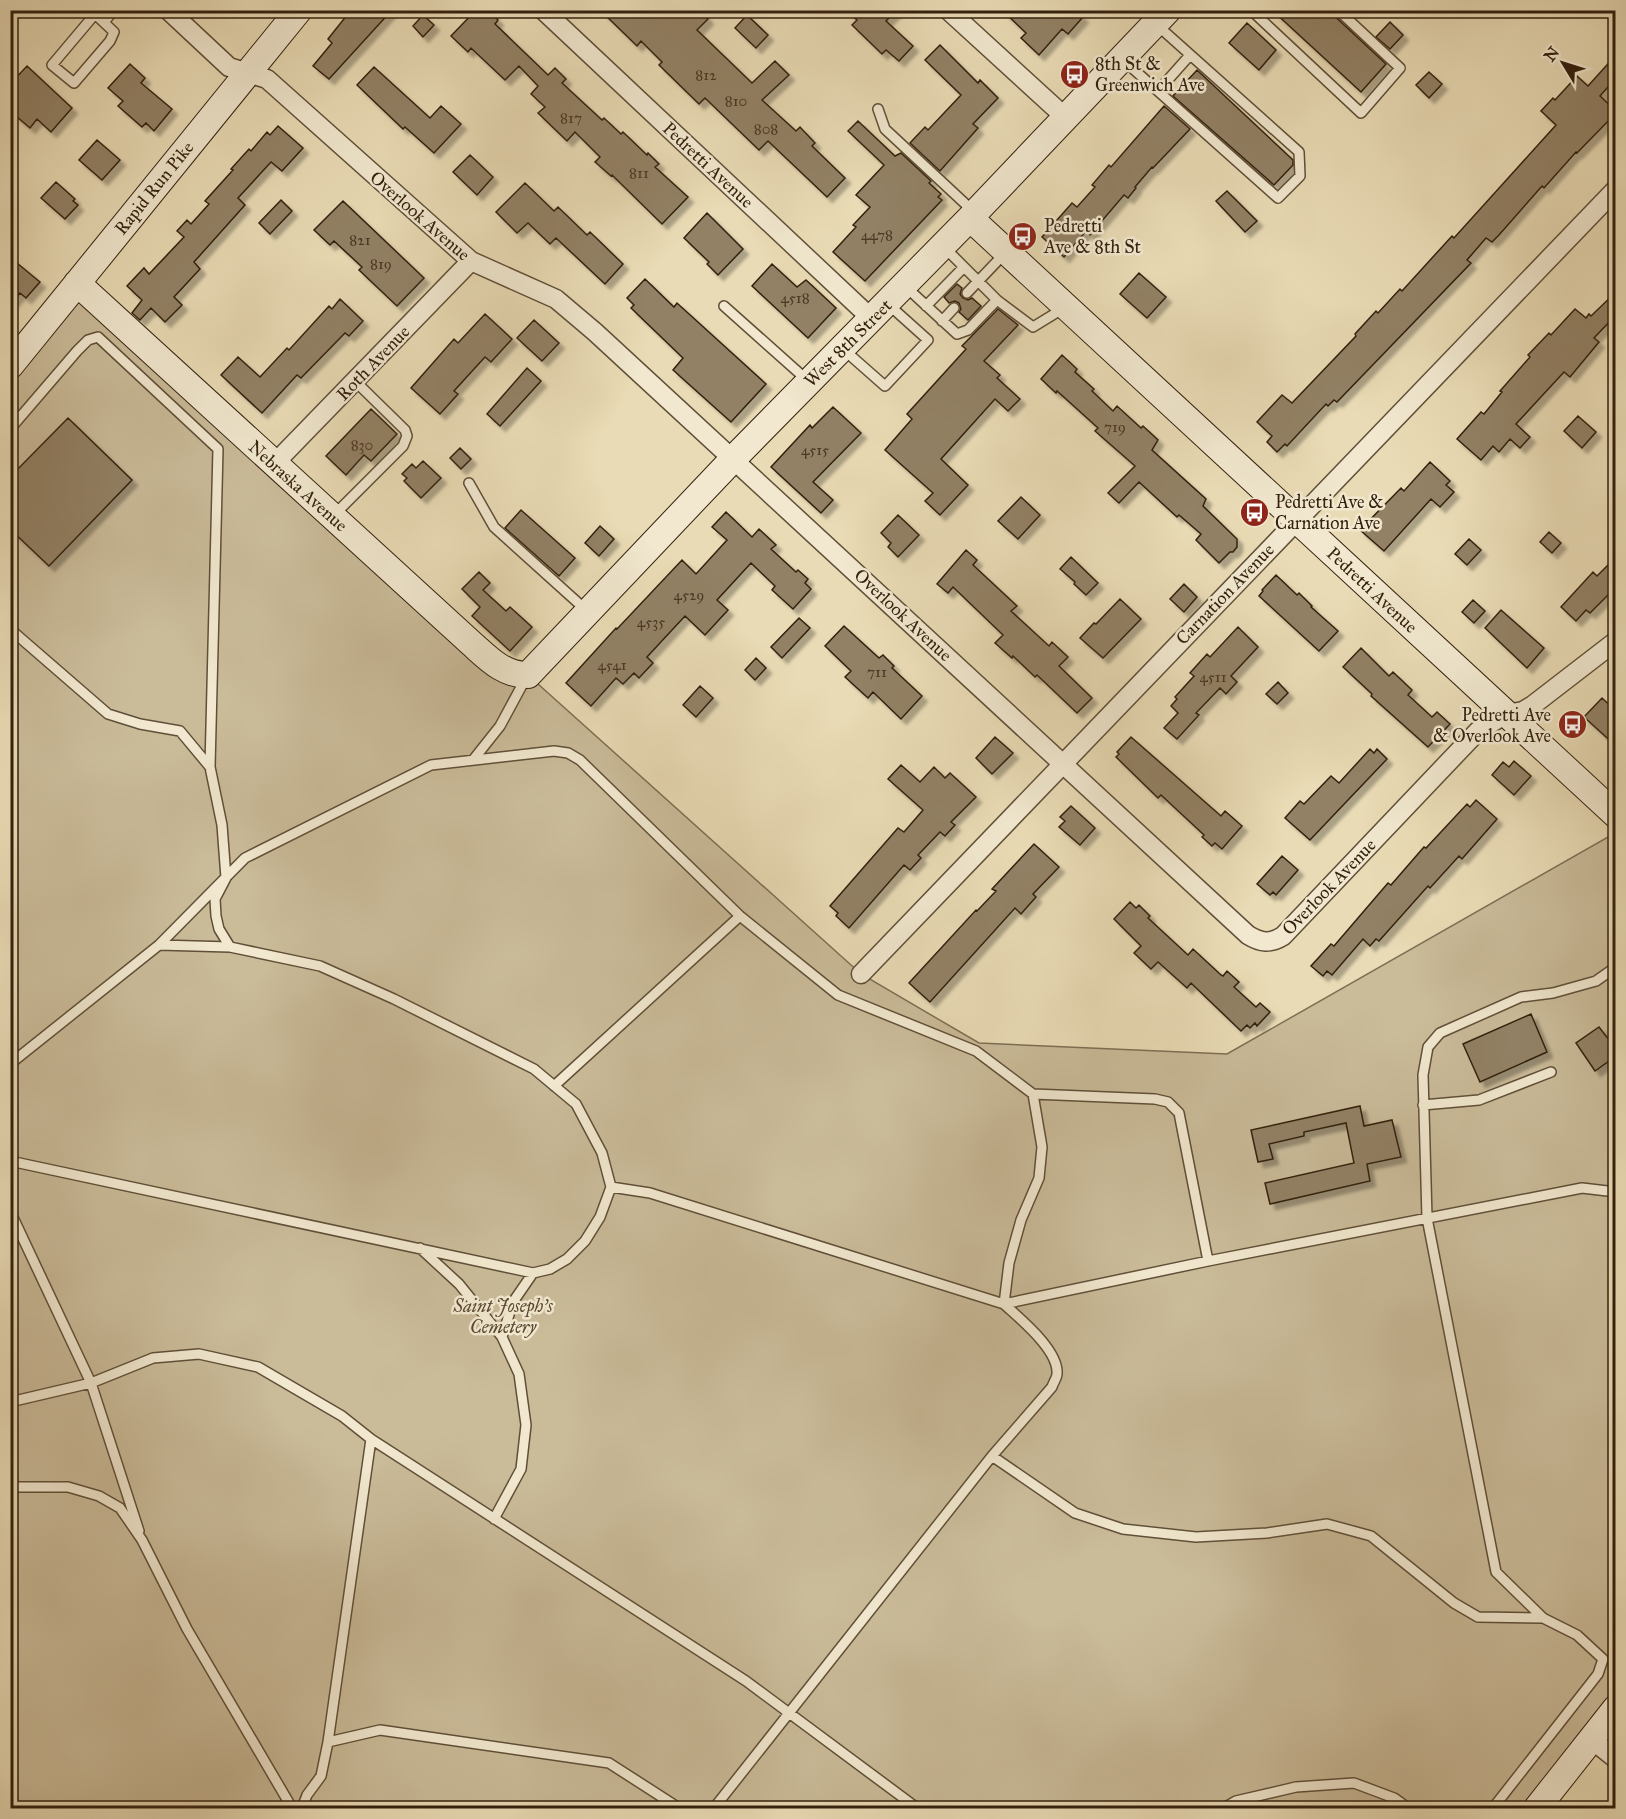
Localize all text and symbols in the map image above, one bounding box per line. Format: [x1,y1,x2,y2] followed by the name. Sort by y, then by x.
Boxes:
[1533,33,1593,93] north arrow
[1540,43,1563,65] text: N
[1095,53,1205,96] place label: 8th St & Greenwich Ave
[1058,58,1090,90] bus stop icon: 8th St & Greenwich Ave
[695,66,717,84] house number: 812
[725,92,747,110] house number: 810
[560,109,582,127] house number: 817
[658,117,758,213] street label: Pedretti Avenue
[754,120,778,138] house number: 808
[110,137,198,239] street label: Rapid Run Pike
[629,164,649,182] house number: 811
[365,166,475,266] street label: Overlook Avenue
[1043,215,1141,258] place label: Pedretti Ave & 8th St
[1007,220,1039,252] bus stop icon: Pedretti Ave & 8th St
[861,226,893,244] house number: 4478
[349,231,371,249] house number: 821
[370,255,392,273] house number: 819
[780,289,810,307] house number: 4518
[799,294,897,392] street label: West 8th Street
[332,321,414,405] street label: Roth Avenue
[1104,418,1126,436] house number: 719
[244,436,352,536] street label: Nebraska Avenue
[351,436,373,454] house number: 830
[801,441,829,459] house number: 4515
[1275,491,1384,534] place label: Pedretti Ave & Carnation Ave
[1238,496,1270,528] bus stop icon: Pedretti Ave & Carnation Ave
[1171,539,1279,649] street label: Carnation Avenue
[1322,542,1422,638] street label: Pedretti Avenue
[850,564,956,666] street label: Overlook Avenue
[674,586,704,604] house number: 4529
[637,613,665,631] house number: 4535
[597,656,627,674] house number: 4541
[867,663,887,681] house number: 711
[1199,668,1227,686] house number: 4511
[1433,704,1551,747] place label: Pedretti Ave & Overlook Ave
[1556,709,1588,741] bus stop icon: Pedretti Ave & Overlook Ave
[1277,834,1381,940] street label: Overlook Avenue
[452,1295,553,1338] park label: Saint Joseph’s Cemetery

